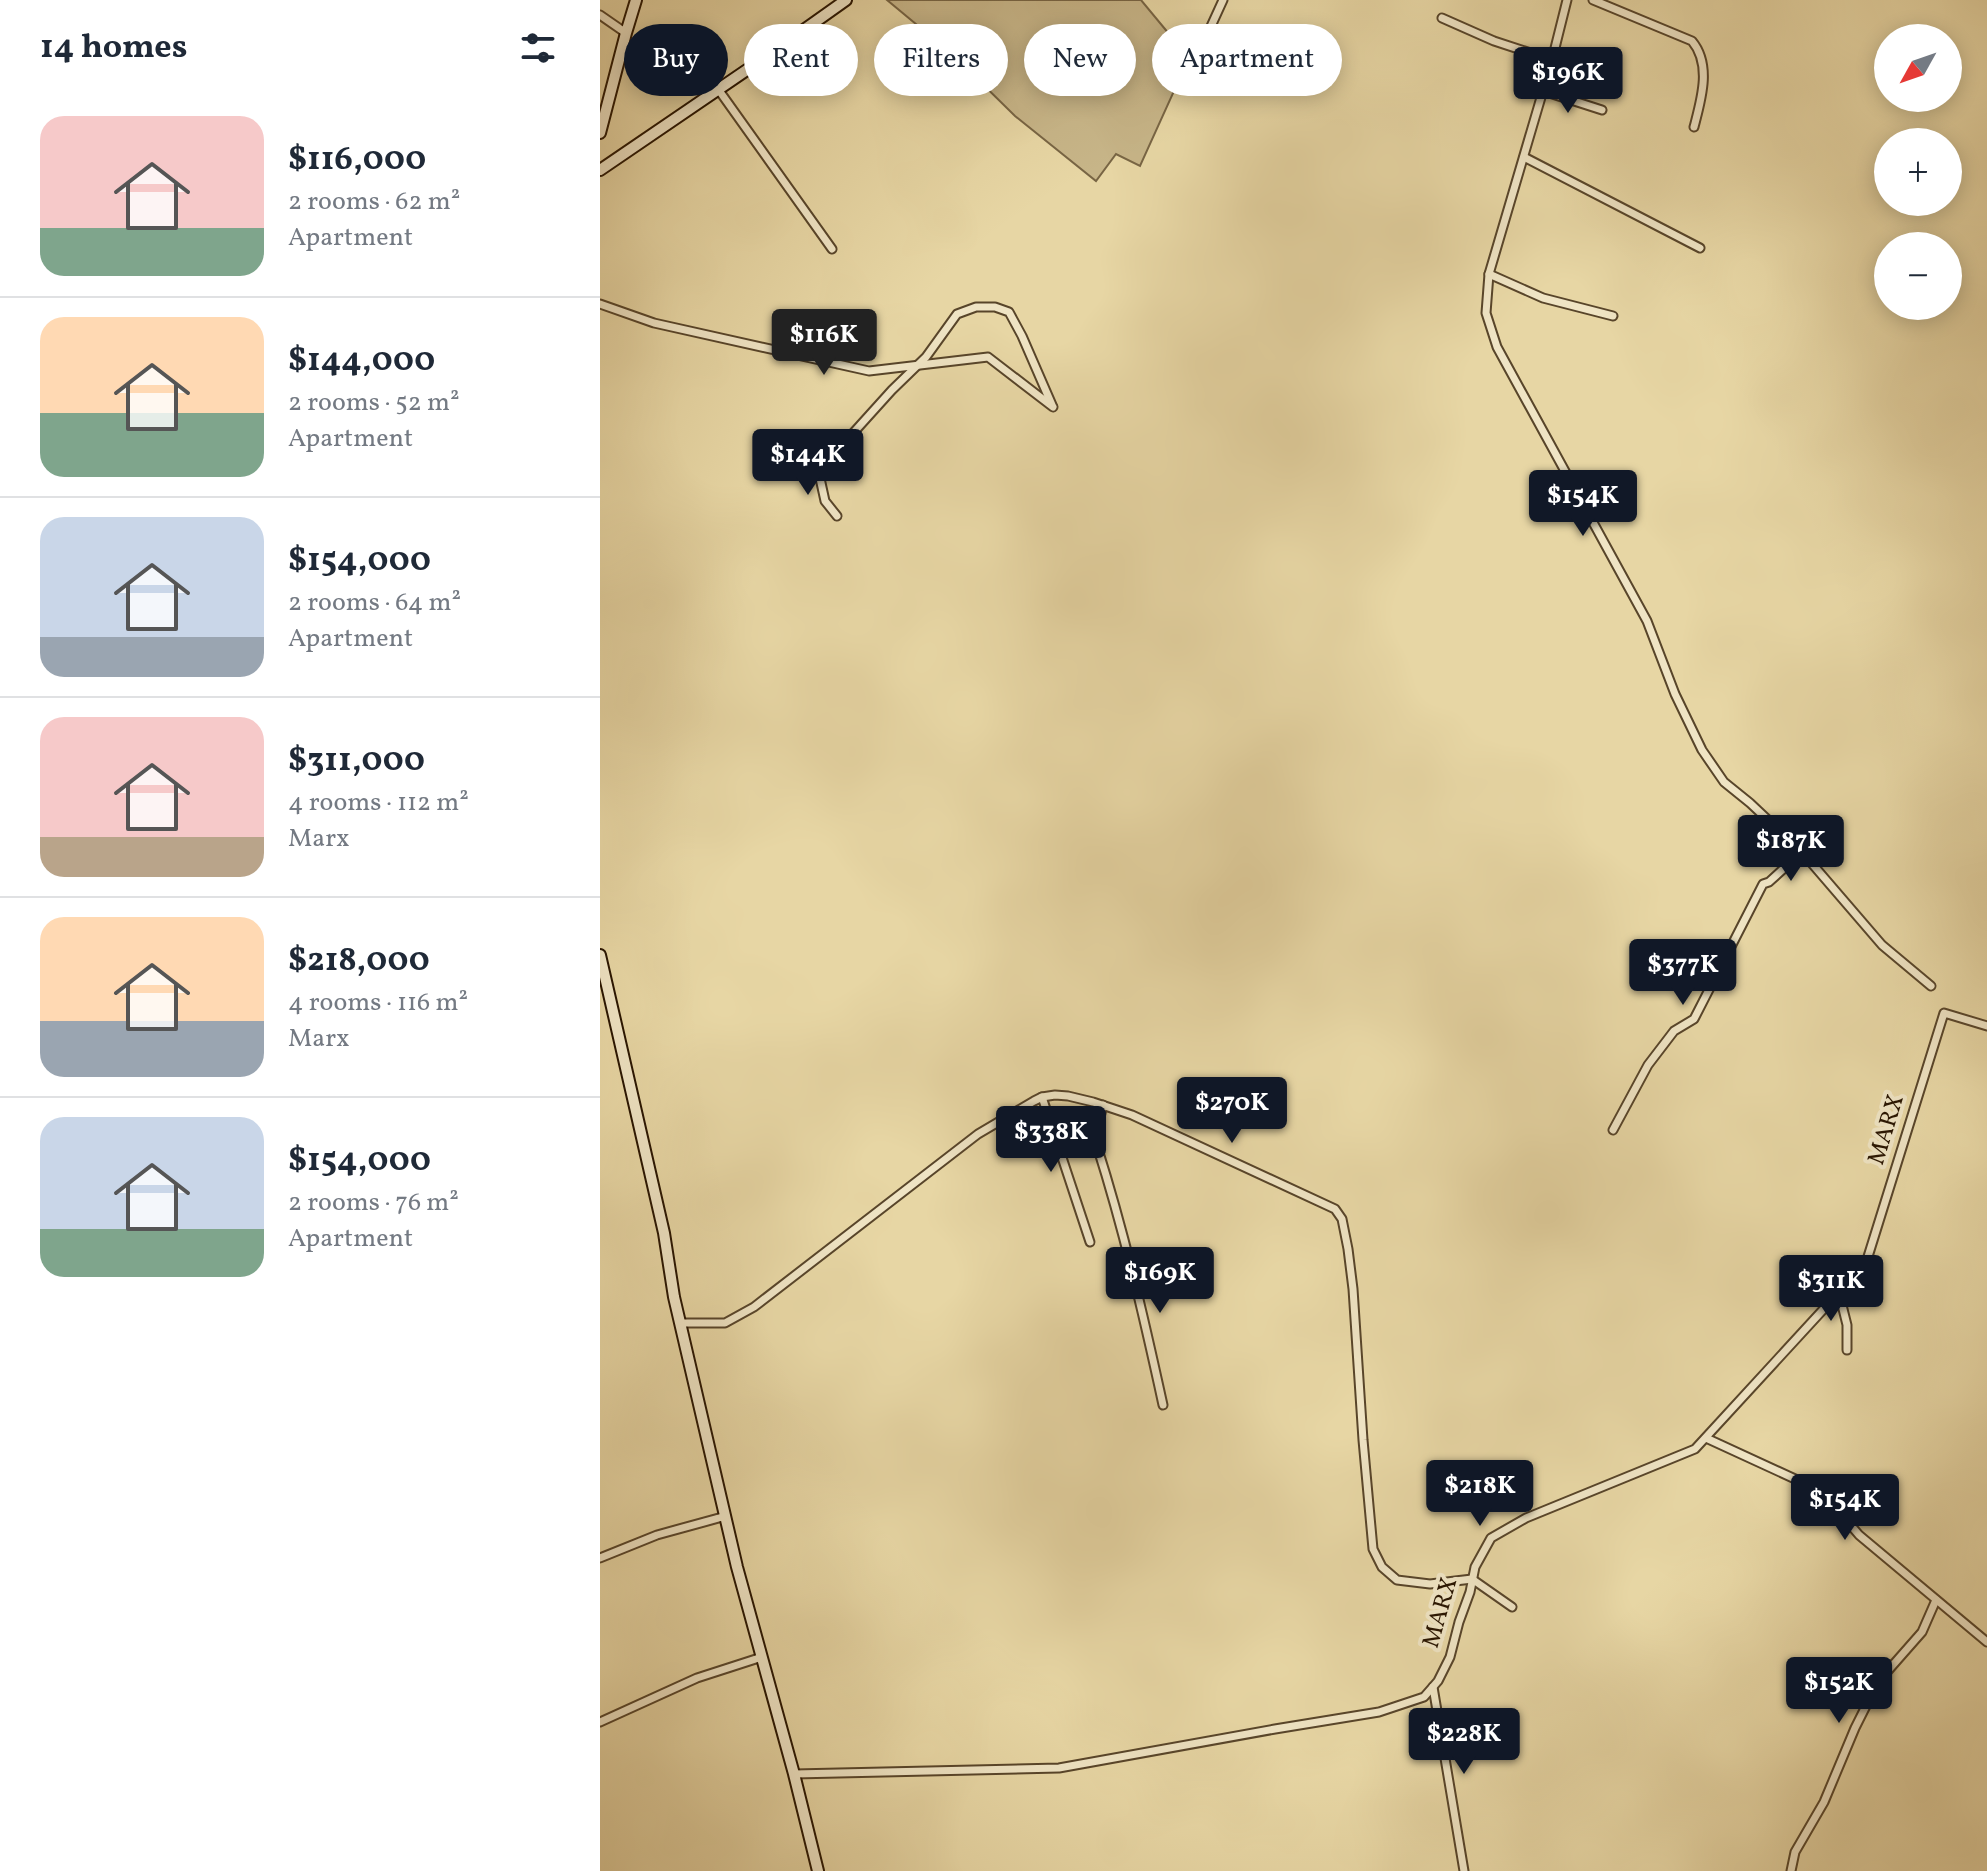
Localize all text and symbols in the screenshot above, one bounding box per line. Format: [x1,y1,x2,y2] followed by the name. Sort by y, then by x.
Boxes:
[624,24,728,96] chip: Buy
[744,24,858,96] chip: Rent
[874,24,1008,96] chip: Filters
[1024,24,1136,96] chip: New
[1152,24,1342,96] chip: Apartment
[1874,24,1962,112] north arrow
[1874,24,1962,320] map controls
[40,25,187,72] text: 14 homes
[516,26,560,70] icon: filters
[1512,47,1624,115] pin: $196K
[1532,55,1604,91] text: $196K
[1874,128,1962,216] button: +
[288,137,426,184] text: $116,000
[104,148,200,244] icon: home
[288,184,460,220] text: 2 rooms · 62 m²
[288,220,413,256] text: Apartment
[1874,232,1962,320] button: −
[768,309,880,377] pin: $116K
[790,317,858,353] text: $116K
[288,338,435,385] text: $144,000
[104,349,200,445] icon: home
[288,385,460,421] text: 2 rooms · 52 m²
[288,421,413,457] text: Apartment
[752,429,864,497] pin: $144K
[770,437,846,473] text: $144K
[1527,470,1639,538] pin: $154K
[1547,478,1619,514] text: $154K
[288,538,431,585] text: $154,000
[104,549,200,645] icon: home
[288,585,461,621] text: 2 rooms · 64 m²
[288,621,413,657] text: Apartment
[288,738,425,785] text: $311,000
[104,749,200,845] icon: home
[288,785,469,821] text: 4 rooms · 112 m²
[1735,815,1847,883] pin: $187K
[288,821,350,857] text: Marx
[1756,823,1826,859] text: $187K
[288,938,430,985] text: $218,000
[1627,939,1739,1007] pin: $377K
[1647,947,1719,983] text: $377K
[104,949,200,1045] icon: home
[288,985,468,1021] text: 4 rooms · 116 m²
[288,1021,350,1057] text: Marx
[1176,1077,1288,1145] pin: $270K
[1195,1085,1269,1121] text: $270K
[1860,1091,1914,1169] street label: MARX
[995,1106,1107,1174] pin: $338K
[1014,1114,1088,1150] text: $338K
[288,1138,431,1185] text: $154,000
[104,1149,200,1245] icon: home
[288,1185,459,1221] text: 2 rooms · 76 m²
[288,1221,413,1257] text: Apartment
[1104,1247,1216,1315] pin: $169K
[1124,1255,1196,1291] text: $169K
[1775,1255,1887,1323] pin: $311K
[1797,1263,1865,1299] text: $311K
[1424,1460,1536,1528] pin: $218K
[1444,1468,1516,1504] text: $218K
[1789,1474,1901,1542] pin: $154K
[1809,1482,1881,1518] text: $154K
[1415,1574,1467,1652] street label: MARX
[1783,1657,1895,1725] pin: $152K
[1804,1665,1874,1701] text: $152K
[1408,1708,1520,1776] pin: $228K
[1427,1716,1501,1752] text: $228K

